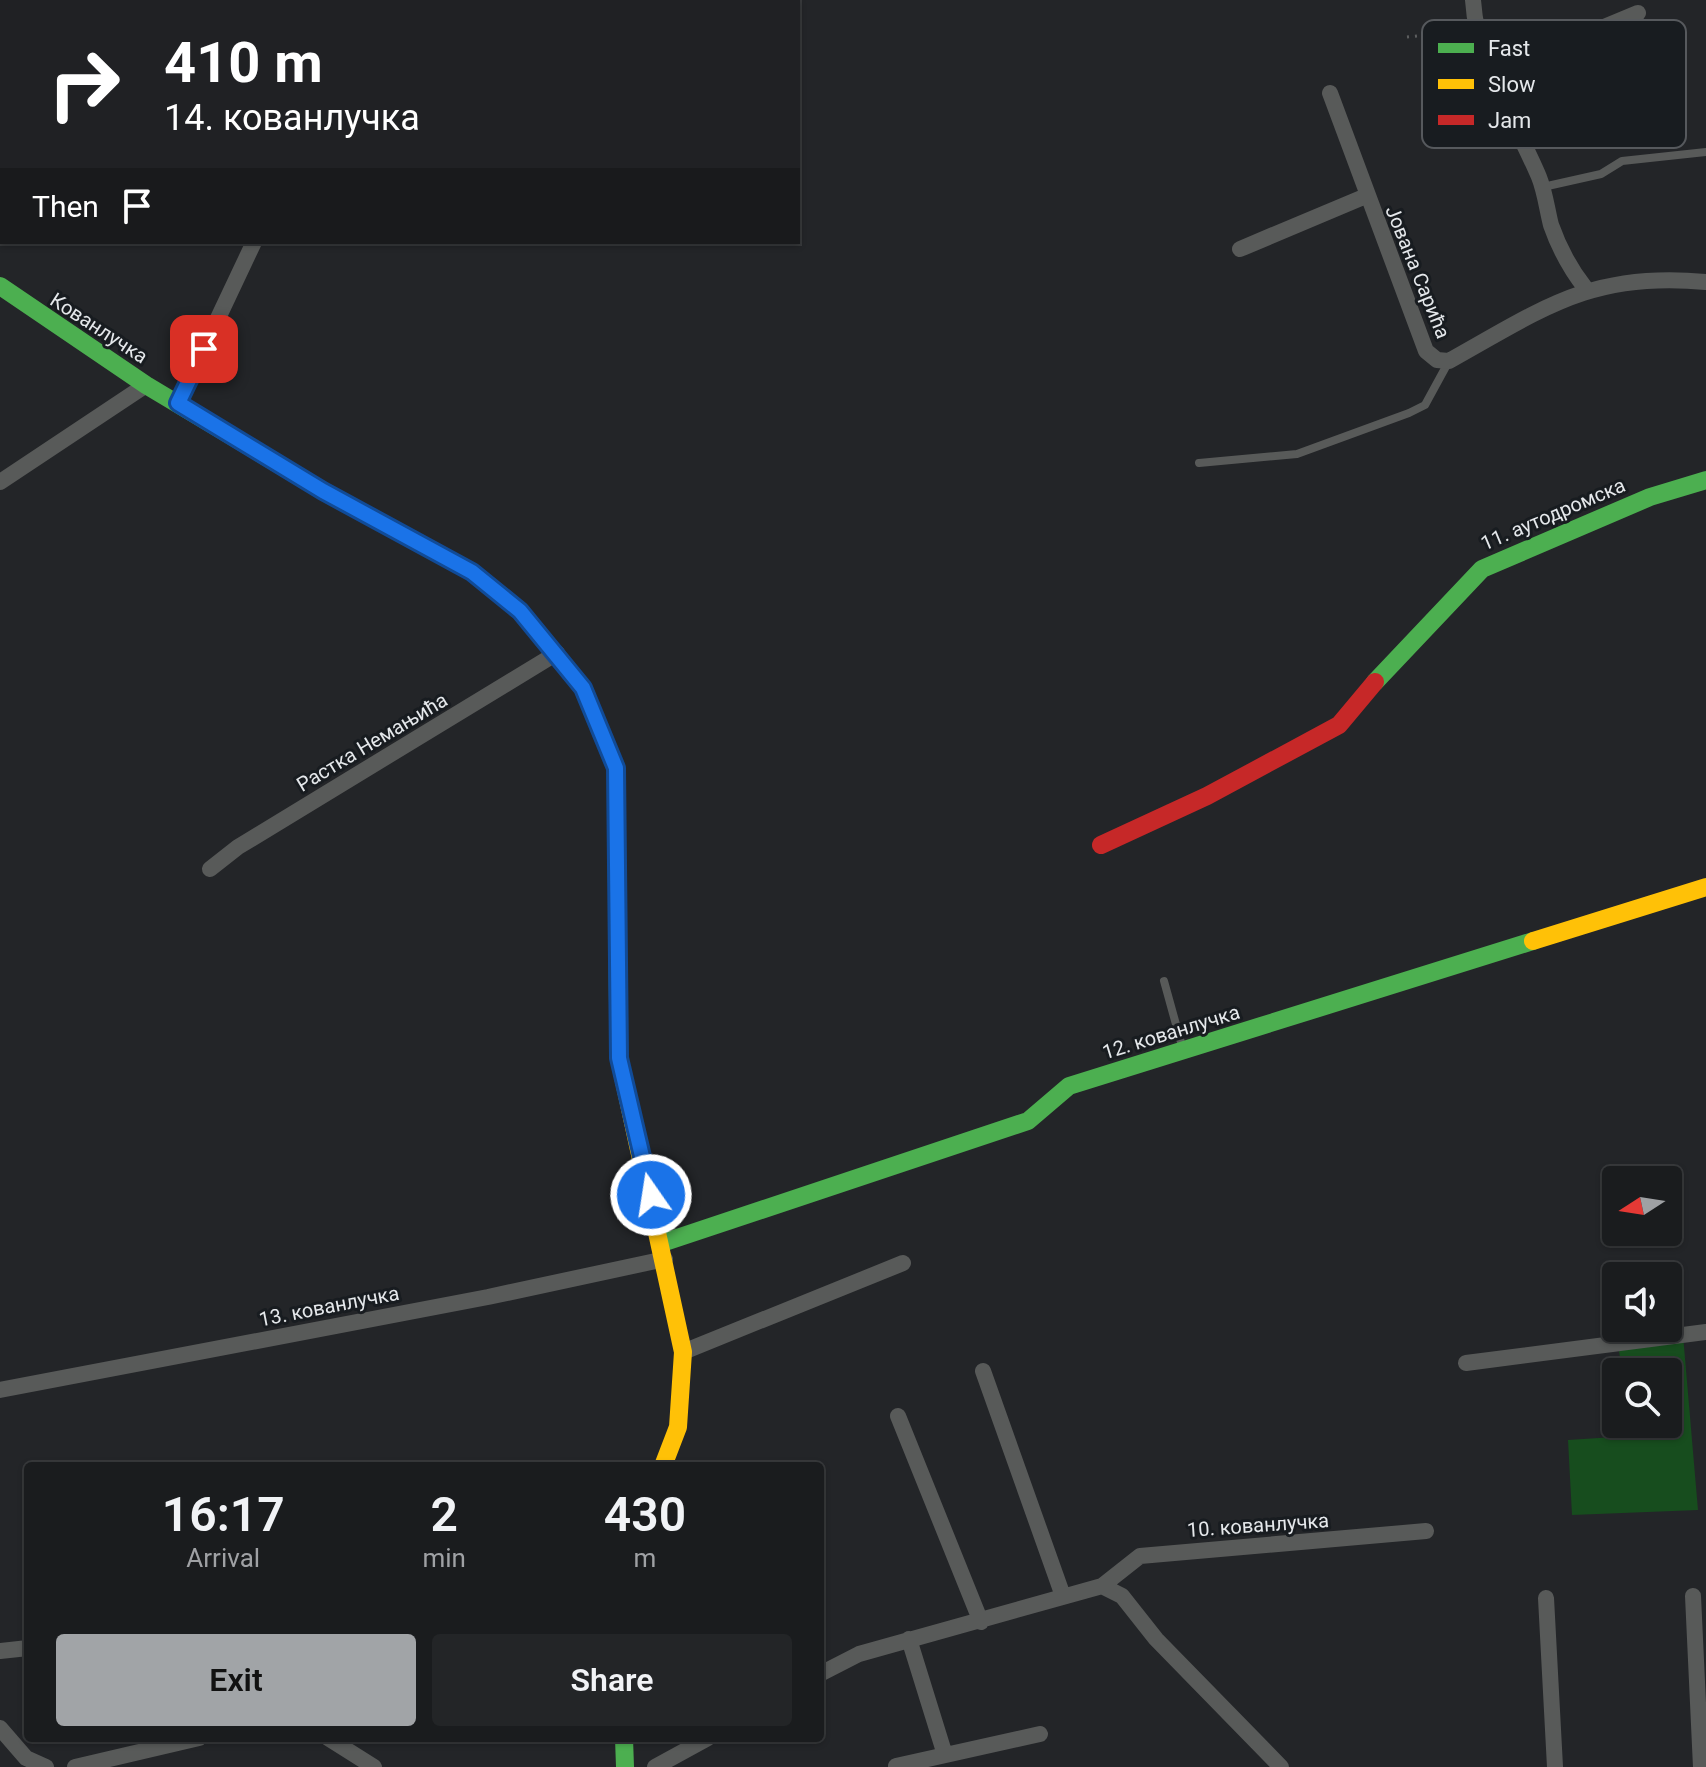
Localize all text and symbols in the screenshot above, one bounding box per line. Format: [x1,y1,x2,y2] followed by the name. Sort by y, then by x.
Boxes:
[1422,20,1686,148] legend
[164,30,323,96] text: 410 m
[32,32,136,136] icon: right
[1488,36,1530,61] text: Fast
[1488,72,1536,97] text: Slow
[164,97,420,139] text: 14. кованлучка
[1488,108,1531,133] text: Jam
[115,184,159,228] icon: arrive
[32,189,99,224] text: Then
[1380,202,1456,342] street label: Јована Сарића
[46,288,152,368] street label: Кованлучка
[170,315,238,383] pin
[182,327,226,371] icon: arrive
[1477,473,1629,555] street label: 11. аутодромска
[292,687,452,797] street label: Растка Немањића
[1100,1000,1242,1064] street label: 12. кованлучка
[609,1153,693,1237] position arrow
[1602,1166,1682,1246] north arrow
[1602,1166,1682,1438] map controls
[1602,1262,1682,1342] button: sound
[257,1281,401,1331] street label: 13. кованлучка
[1602,1358,1682,1438] button: search
[162,1486,285,1543] text: 16:17
[431,1486,458,1543] text: 2
[604,1486,686,1543] text: 430
[1186,1508,1330,1542] street label: 10. кованлучка
[186,1543,260,1573] text: Arrival
[422,1543,466,1573] text: min
[634,1543,656,1573] text: m
[56,1634,416,1726] button: Exit
[432,1634,792,1726] button: Share

